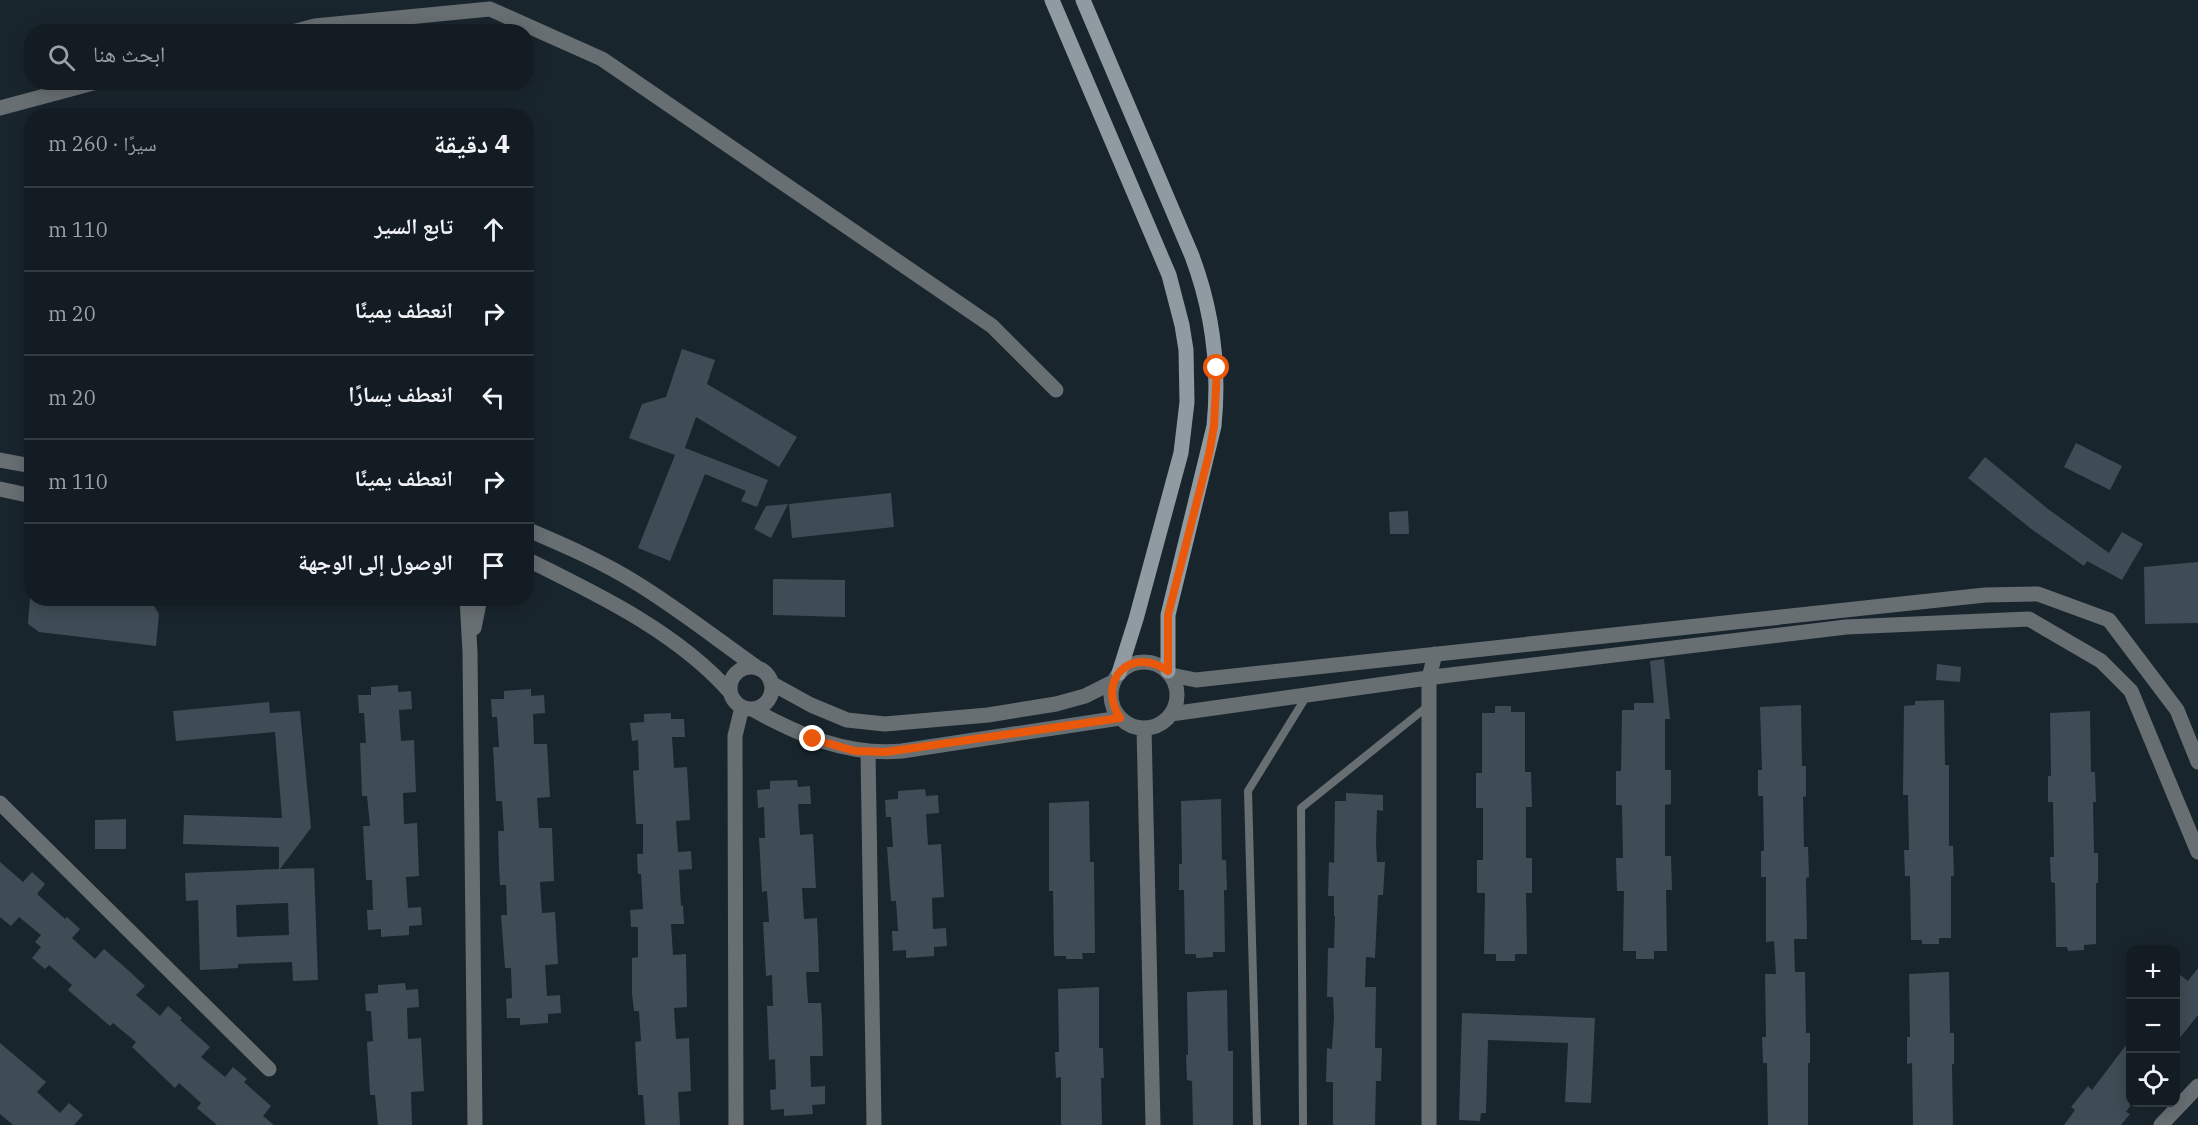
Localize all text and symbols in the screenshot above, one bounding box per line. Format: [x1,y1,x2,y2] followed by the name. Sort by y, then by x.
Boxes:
[24,24,534,90] search box
[93,39,165,68] text: ابحث هنا
[45,41,78,74] icon: search
[434,126,510,160] text: 4 دقيقة
[48,130,157,157] text: سيرًا · 260 m
[375,211,453,240] text: تابع السير
[477,213,510,246] icon: ahead
[48,216,108,243] text: 110 m
[355,295,453,324] text: انعطف يمينًا
[477,297,510,330] icon: right
[48,300,96,327] text: 20 m
[1203,354,1229,380] route start
[348,379,453,408] text: انعطف يسارًا
[477,381,510,414] icon: left
[48,384,96,411] text: 20 m
[355,463,453,492] text: انعطف يمينًا
[477,465,510,498] icon: right
[48,468,108,495] text: 110 m
[298,547,453,576] text: الوصول إلى الوجهة
[477,549,510,582] icon: arrive
[799,725,825,751] route end
[2126,945,2180,1107] map controls
[2126,945,2180,999] button: +
[2126,999,2180,1053] button: −
[2126,1053,2180,1107] button: locate

